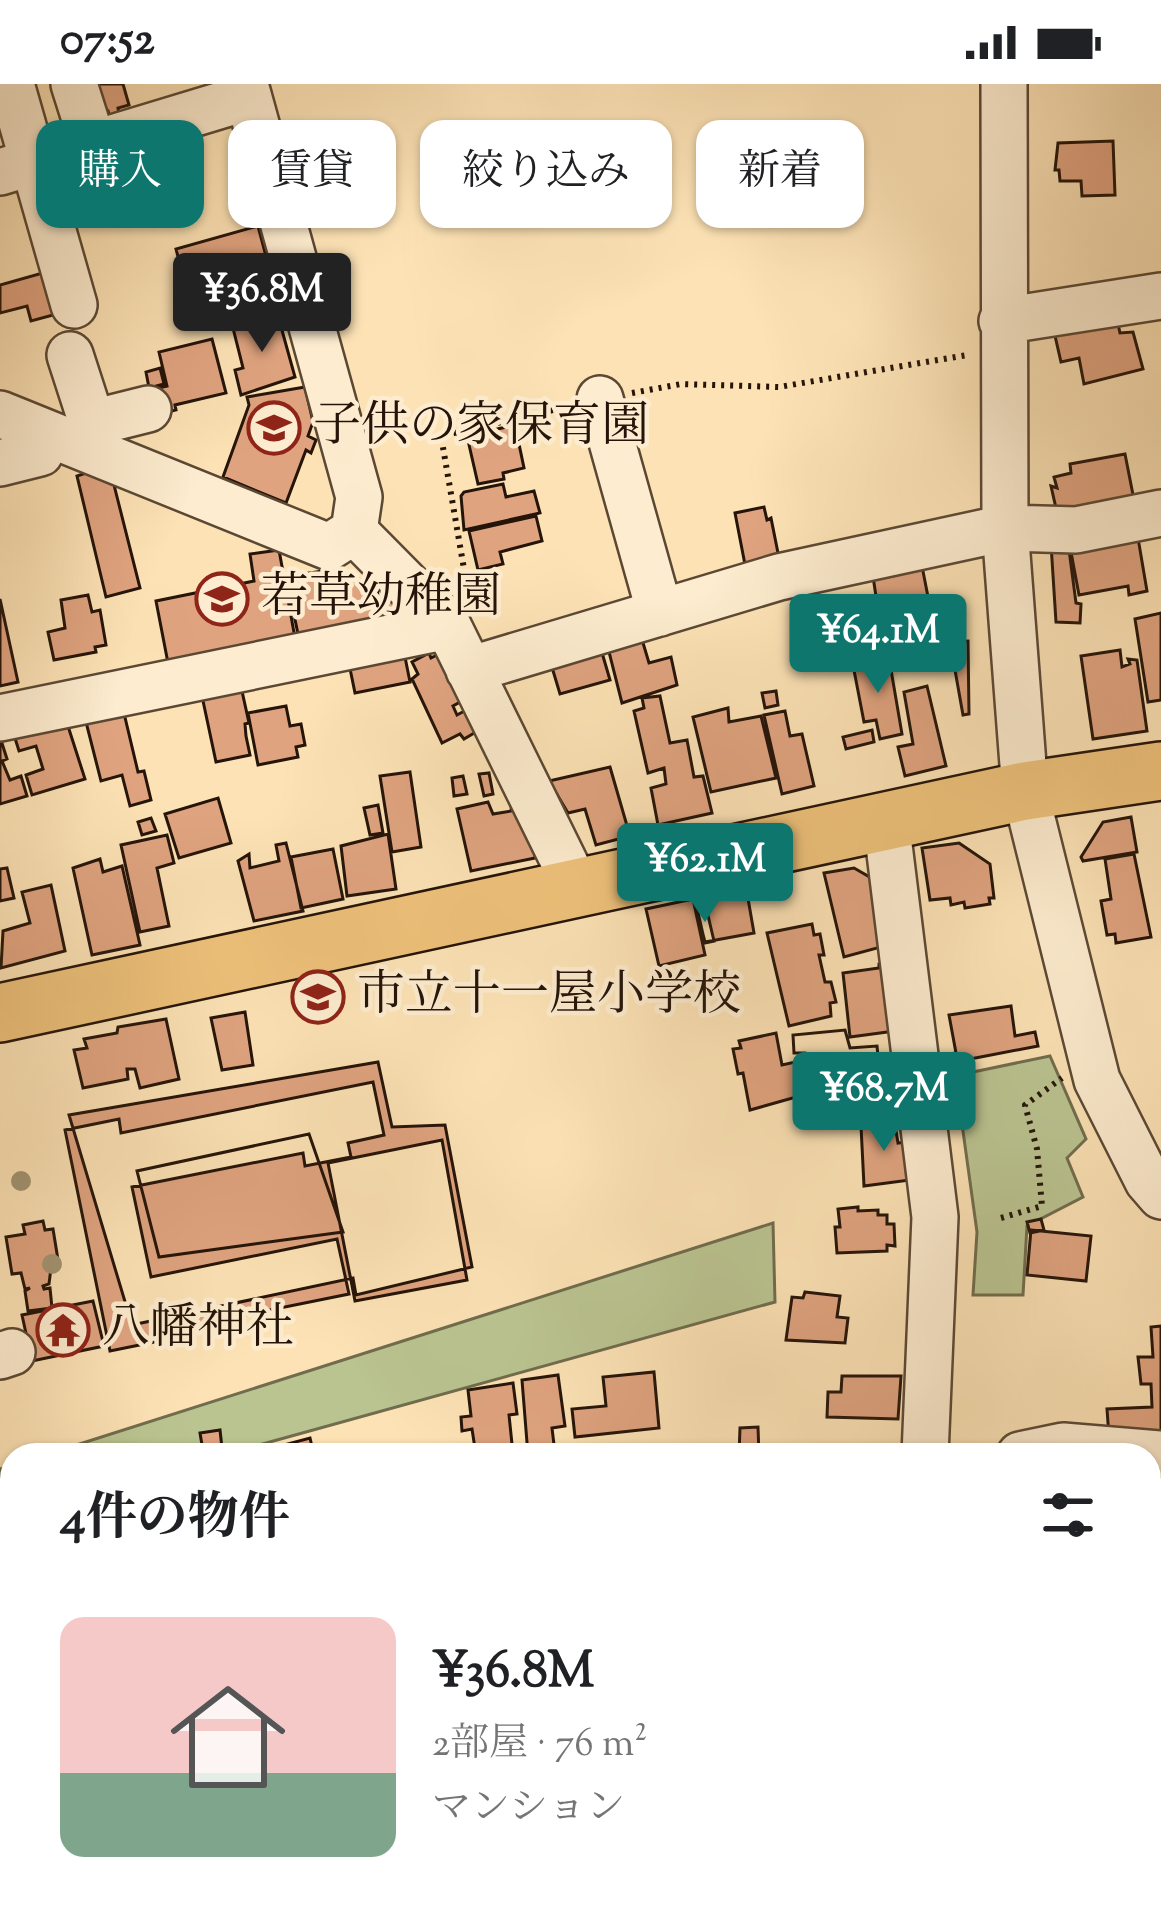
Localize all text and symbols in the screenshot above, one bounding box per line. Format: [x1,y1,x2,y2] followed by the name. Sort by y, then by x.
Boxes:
[60,10,155,75] text: 07:52
[36,120,204,228] chip: 購入
[228,120,396,228] chip: 賃貸
[420,120,672,228] chip: 絞り込み
[696,120,864,228] chip: 新着
[164,253,360,355] pin: ¥36.8M
[200,264,324,320] text: ¥36.8M
[313,394,649,463] place label: 子供の家保育園
[246,400,302,456] school or university icon: 子供の家保育園
[261,565,501,634] place label: 若草幼稚園
[194,571,250,627] school or university icon: 若草幼稚園
[780,594,976,696] pin: ¥64.1M
[816,605,940,661] text: ¥64.1M
[607,823,803,925] pin: ¥62.1M
[644,834,766,890] text: ¥62.1M
[357,963,741,1032] place label: 市立十一屋小学校
[290,969,346,1025] school or university icon: 市立十一屋小学校
[786,1052,982,1154] pin: ¥68.7M
[820,1063,948,1119] text: ¥68.7M
[102,1296,294,1365] place label: 八幡神社
[35,1302,91,1358] temple icon: 八幡神社
[1035,1482,1101,1548] icon: filters
[60,1484,290,1557] text: 4件の物件
[432,1637,594,1710] text: ¥36.8M
[156,1665,300,1809] icon: home
[432,1718,647,1774] text: 2部屋 · 76 m²
[432,1782,625,1838] text: マンション

